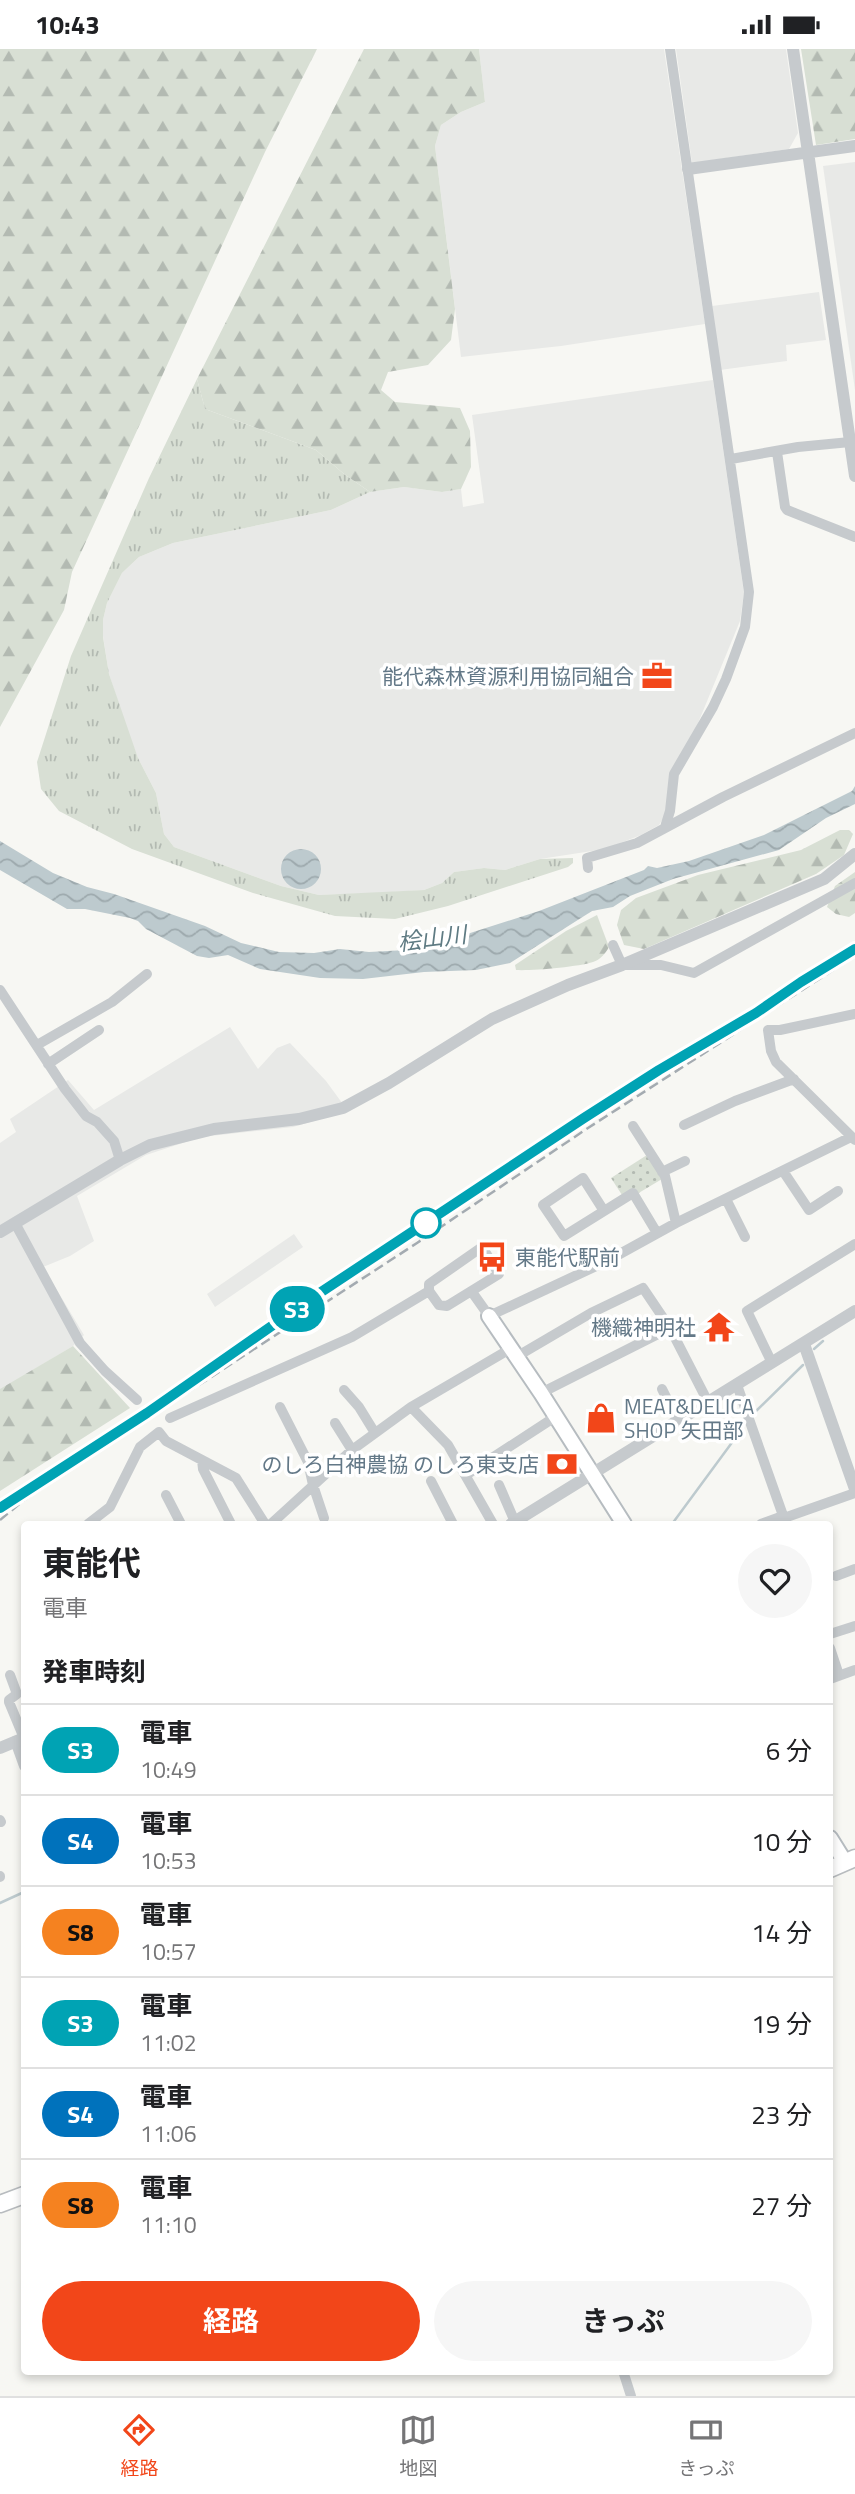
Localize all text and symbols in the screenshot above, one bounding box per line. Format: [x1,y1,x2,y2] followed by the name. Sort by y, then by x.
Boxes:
[35,5,100,44] text: 10:43
[640,659,674,693] office icon: 能代森林資源利用協同組合
[382,660,634,692] place label: 能代森林資源利用協同組合
[396,916,471,960] water label: 桧山川
[411,1208,441,1238] unlabelled marker
[475,1240,509,1274] bus stop icon: 東能代駅前
[515,1241,620,1273] place label: 東能代駅前
[266,1286,328,1332] line badge: S3
[284,1291,310,1327] text: S3
[702,1310,736,1344] temple icon: 機織神明社
[591,1311,696,1343] place label: 機織神明社
[624,1390,755,1446] place label: MEAT&DELICA SHOP 矢田部
[584,1401,618,1435] shop icon: MEAT&DELICA SHOP 矢田部
[545,1447,579,1481] bank icon: のしろ白神農協 のしろ東支店
[261,1448,539,1480] place label: のしろ白神農協 のしろ東支店
[42,1538,141,1588] text: 東能代
[738,1544,812,1618] button: heart
[42,1590,88,1625] text: 電車
[42,1652,146,1691] text: 発車時刻
[140,1713,192,1752] text: 電車
[766,1731,812,1770] text: 6 分
[67,1732,94,1768] text: S3
[140,1752,197,1787] text: 10:49
[140,1804,192,1843] text: 電車
[751,1822,812,1861] text: 10 分
[67,1823,94,1859] text: S4
[140,1843,197,1878] text: 10:53
[140,1895,192,1934] text: 電車
[751,1913,812,1952] text: 14 分
[67,1914,94,1950] text: S8
[140,1934,197,1969] text: 10:57
[140,1986,192,2025] text: 電車
[751,2004,812,2043] text: 19 分
[67,2005,94,2041] text: S3
[140,2025,197,2060] text: 11:02
[140,2077,192,2116] text: 電車
[751,2095,812,2134] text: 23 分
[67,2096,94,2132] text: S4
[140,2116,197,2151] text: 11:06
[140,2168,192,2207] text: 電車
[751,2186,812,2225] text: 27 分
[67,2187,94,2223] text: S8
[140,2207,197,2242] text: 11:10
[42,2281,420,2361] button: 経路
[434,2281,812,2361] button: きっぷ
[120,2411,158,2482] tab: 経路
[399,2411,437,2482] tab: 地図
[678,2411,735,2482] tab: きっぷ

